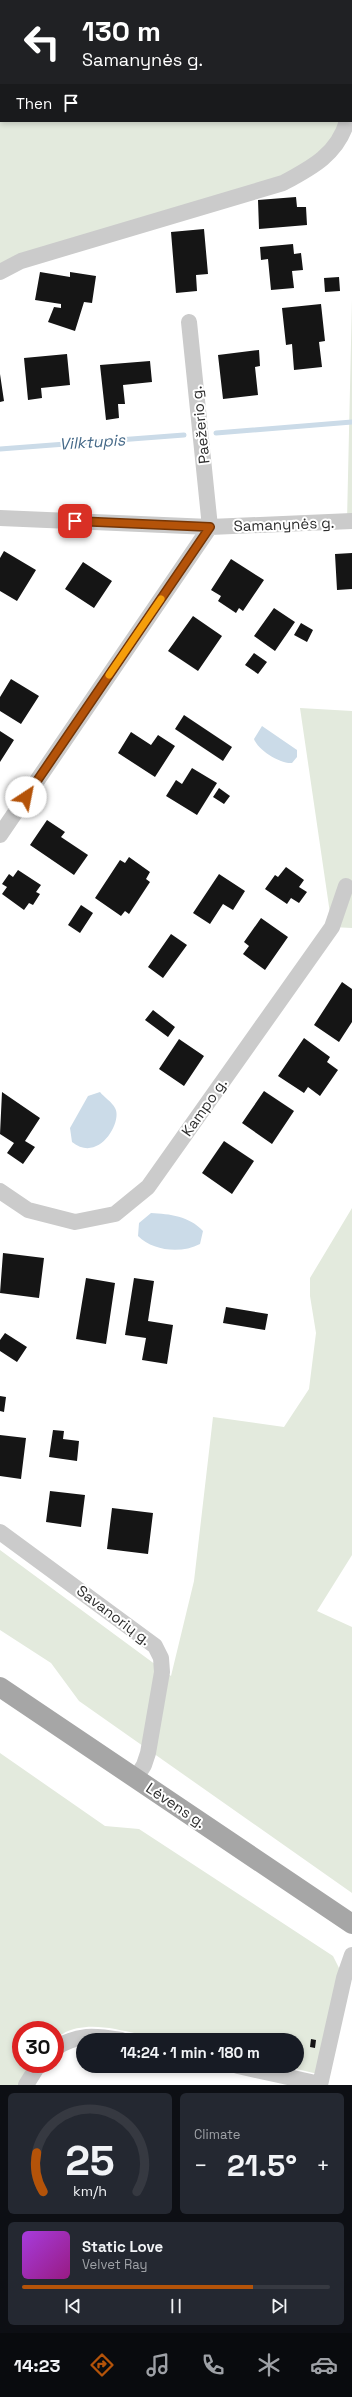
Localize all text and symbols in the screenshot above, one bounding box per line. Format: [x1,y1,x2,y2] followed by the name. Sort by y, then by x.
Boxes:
[82,13,161,49] text: 130 m
[16,16,68,68] icon: left
[82,48,203,71] text: Samanynės g.
[60,92,82,114] icon: arrive
[16,94,52,113] text: Then
[186,385,214,465] street label: Paežerio g.
[58,429,126,455] water label: Vilktupis
[58,504,92,538] pin
[64,510,86,532] icon: arrive
[233,513,335,535] street label: Samanynės g.
[5,776,47,818] position arrow
[177,1074,231,1140] street label: Kampo g.
[73,1581,155,1649] street label: Savanorių g.
[143,1778,209,1832] street label: Lėvens g.
[12,2021,64,2073] speed limit sign: 30
[120,2043,260,2062] text: 14:24 · 1 min · 180 m
[194,2126,240,2143] text: Climate
[65,2133,115,2186] text: 25
[227,2146,297,2185] text: 21.5°
[194,2151,208,2179] text: −
[316,2151,330,2179] text: +
[73,2181,107,2199] text: km/h
[82,2237,163,2256] text: Static Love
[82,2256,147,2273] text: Velvet Ray
[62,2295,84,2317] icon: previous
[165,2295,187,2317] icon: pause
[268,2295,290,2317] icon: next
[88,2351,116,2379] icon: directions
[144,2351,172,2379] icon: music
[199,2351,227,2379] icon: phone
[255,2351,283,2379] icon: climate
[310,2351,338,2379] icon: car
[14,2354,60,2377] text: 14:23

